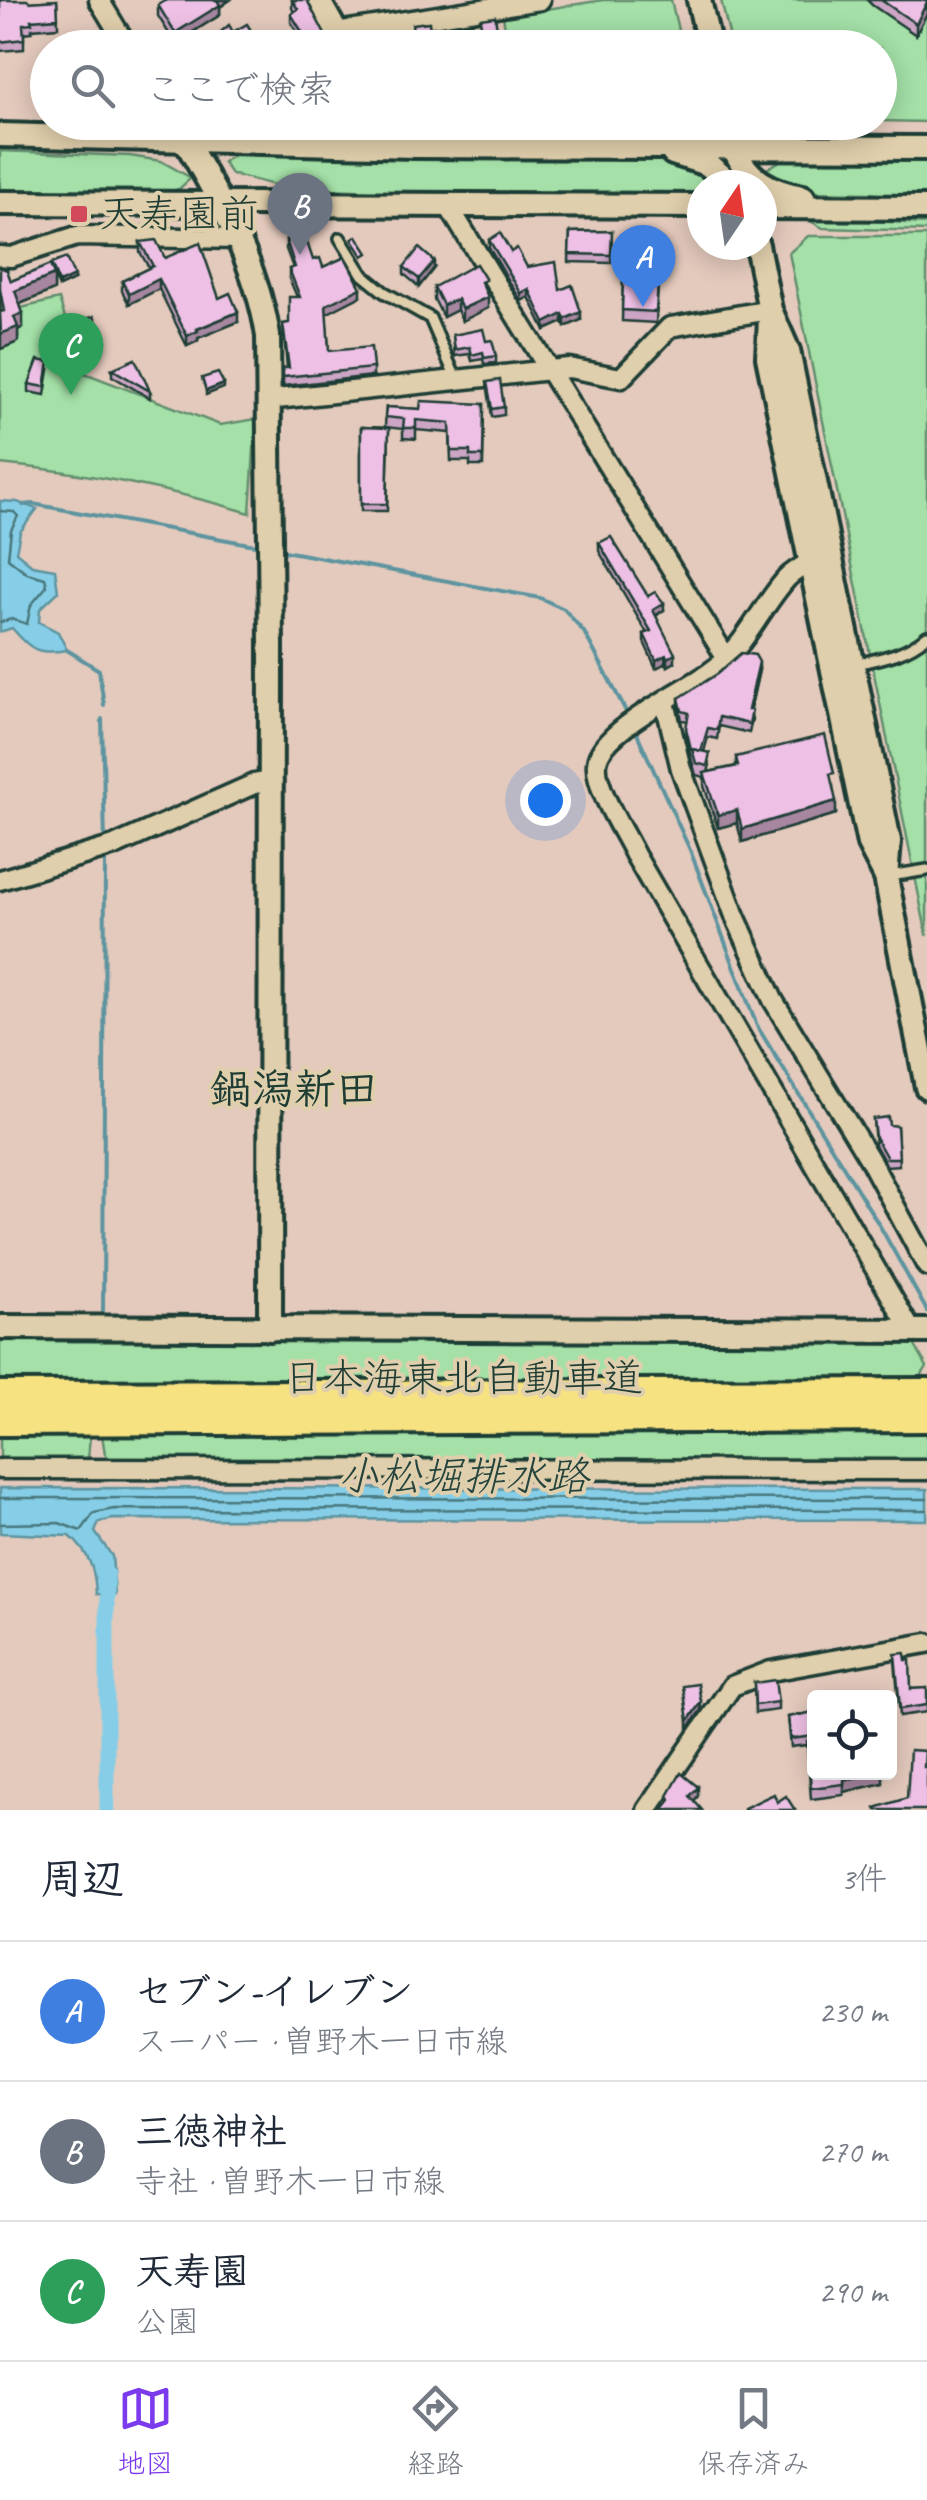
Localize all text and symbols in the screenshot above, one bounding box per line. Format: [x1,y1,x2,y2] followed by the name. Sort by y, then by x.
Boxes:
[30,30,897,140] search box
[65,58,120,113] icon: search
[145,66,335,113] text: ここで検索
[687,170,777,260] north arrow
[268,172,332,255] pin: B
[99,189,259,239] place label: 天寿園前
[68,203,90,225] marker: 天寿園前
[610,224,676,307] pin: A
[38,312,104,395] pin: C
[520,775,571,826] your location
[210,1063,378,1116] district label: 鍋潟新田
[283,1353,643,1403] street label: 日本海東北自動車道
[337,1450,591,1503] water label: 小松堀排水路
[807,1690,897,1780] map controls
[807,1690,897,1780] button: locate
[40,1853,124,1906] text: 周辺
[841,1858,887,1899] text: 3件
[135,1968,413,2015] text: セブン-イレブン
[64,1991,81,2032] text: A
[818,1991,887,2032] text: 230 m
[135,2021,507,2062] text: スーパー · 曽野木一日市線
[135,2108,287,2155] text: 三徳神社
[64,2131,81,2172] text: B
[818,2131,887,2172] text: 270 m
[135,2161,444,2202] text: 寺社 · 曽野木一日市線
[135,2248,249,2295] text: 天寿園
[65,2271,80,2312] text: C
[818,2271,887,2312] text: 290 m
[135,2301,199,2342] text: 公園
[117,2381,173,2481] tab: 地図
[407,2381,464,2481] tab: 経路
[698,2381,810,2481] tab: 保存済み

